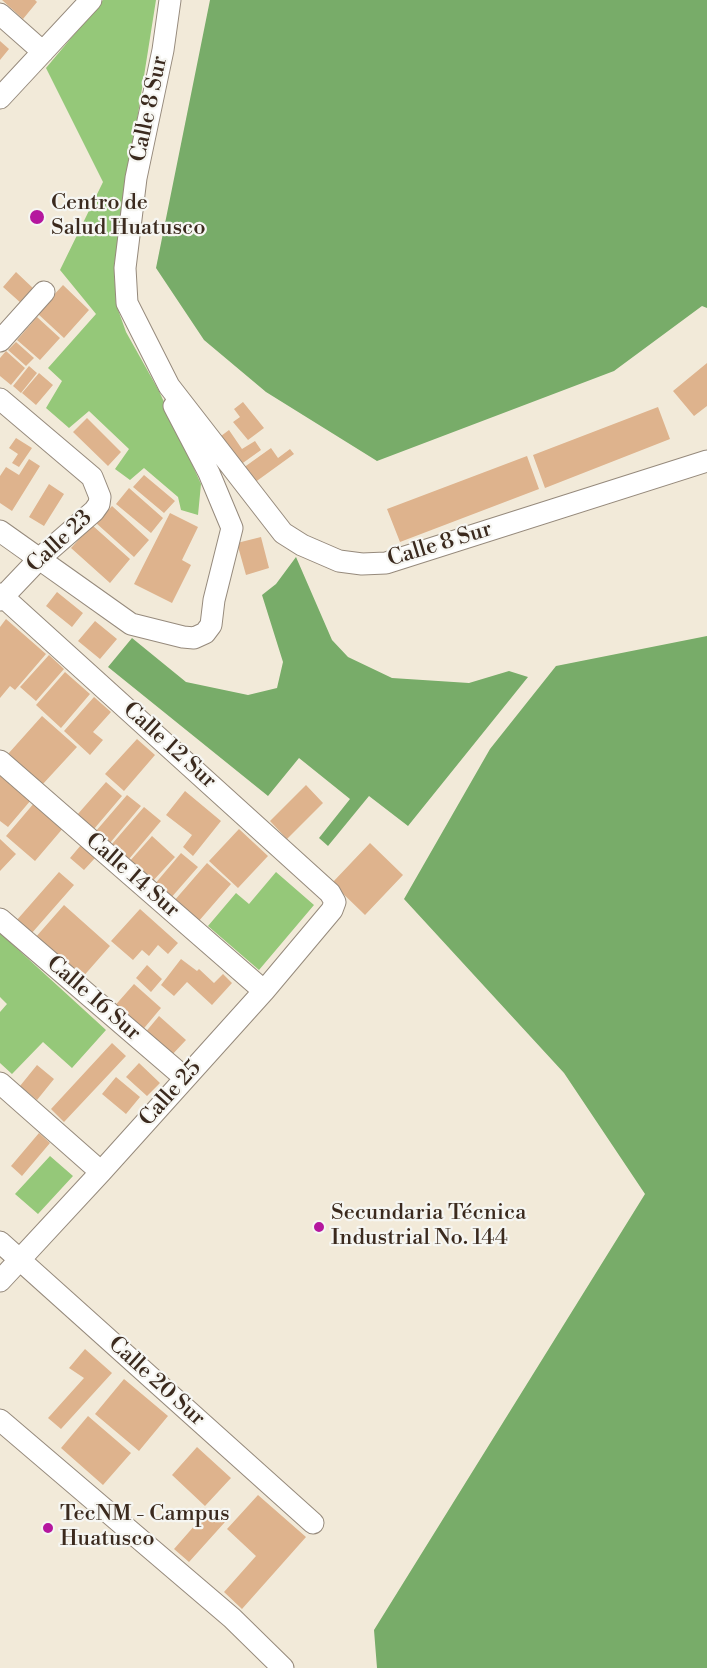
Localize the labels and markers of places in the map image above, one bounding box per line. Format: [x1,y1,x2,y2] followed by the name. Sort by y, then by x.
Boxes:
[51,191,206,242] place label: Centro de Salud Huatusco
[28,208,46,226] marker: Centro de Salud Huatusco
[331,1201,526,1252] place label: Secundaria Técnica Industrial No. 144
[312,1220,326,1234] marker: Secundaria Técnica Industrial No. 144
[60,1502,230,1554] place label: TecNM - Campus Huatusco
[41,1521,55,1535] marker: TecNM - Campus Huatusco

